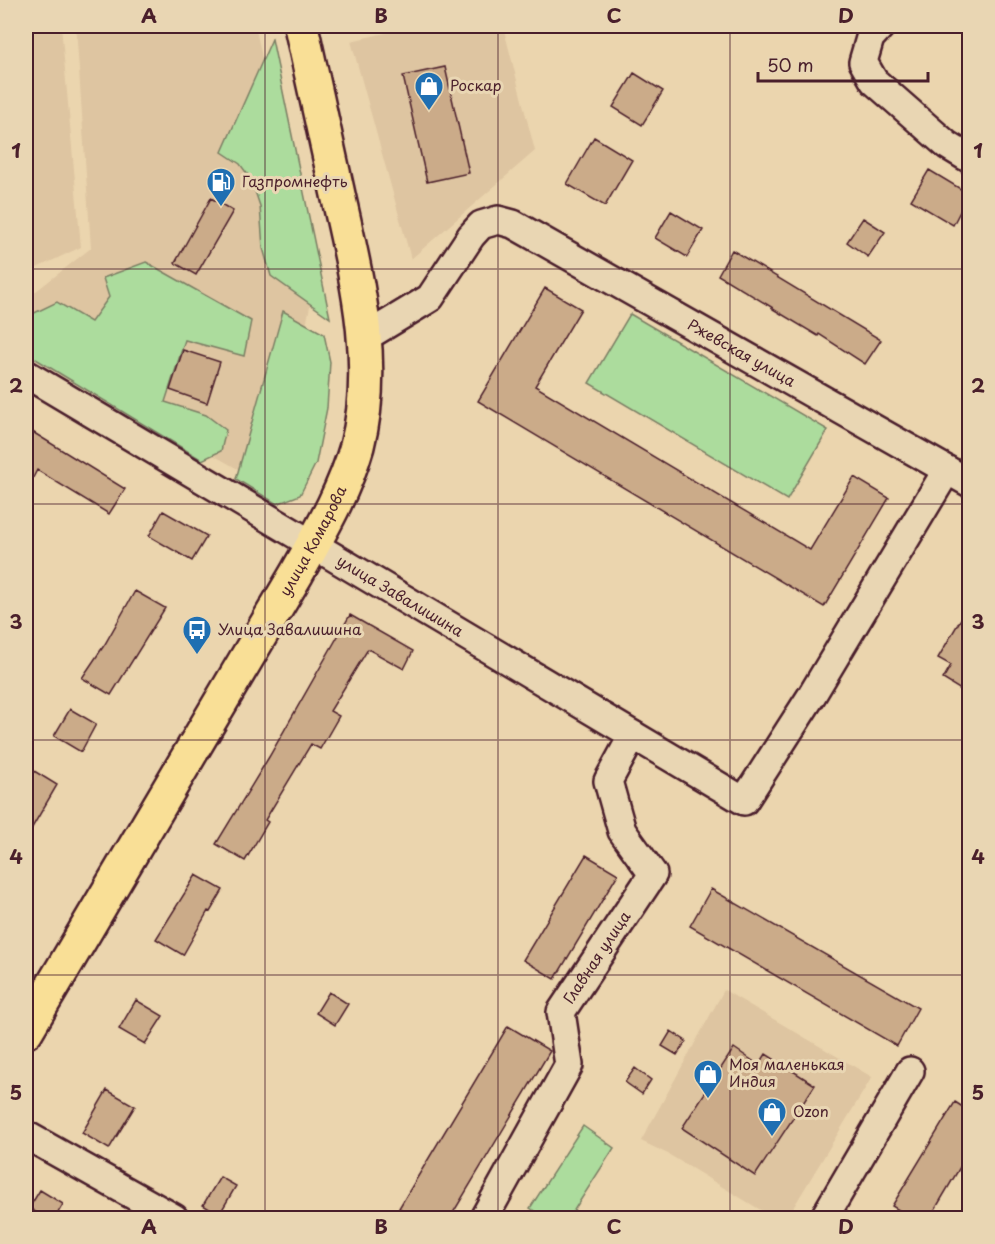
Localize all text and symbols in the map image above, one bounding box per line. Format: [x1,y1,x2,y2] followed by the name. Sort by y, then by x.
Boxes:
[141,0,157,30] text: A
[374,0,388,30] text: B
[606,0,622,30] text: C
[838,0,854,30] text: D
[758,45,928,83] scale bar
[767,51,814,78] text: 50 m
[413,70,445,112] shop icon: Роскар
[450,73,502,96] place label: Роскар
[11,135,21,165] text: 1
[973,135,983,165] text: 1
[205,166,237,208] fuel station icon: Газпромнефть
[242,169,347,192] place label: Газпромнефть
[684,312,801,392] street label: Ржевская улица
[9,370,23,400] text: 2
[971,370,985,400] text: 2
[273,481,352,600] street label: улица Комарова
[333,548,469,642] street label: улица Завалишина
[9,606,23,636] text: 3
[971,606,985,636] text: 3
[181,614,213,656] bus stop icon: Улица Завалишина
[218,617,362,640] place label: Улица Завалишина
[9,841,23,871] text: 4
[971,841,985,871] text: 4
[557,905,636,1008] street label: Главная улица
[729,1052,844,1092] place label: Моя маленькая Индия
[692,1058,724,1100] shop icon: Моя маленькая Индия
[10,1077,22,1107] text: 5
[972,1077,984,1107] text: 5
[756,1096,788,1138] shop icon: Ozon
[793,1099,829,1122] place label: Ozon
[141,1211,157,1241] text: A
[374,1211,388,1241] text: B
[606,1211,622,1241] text: C
[838,1211,854,1241] text: D

